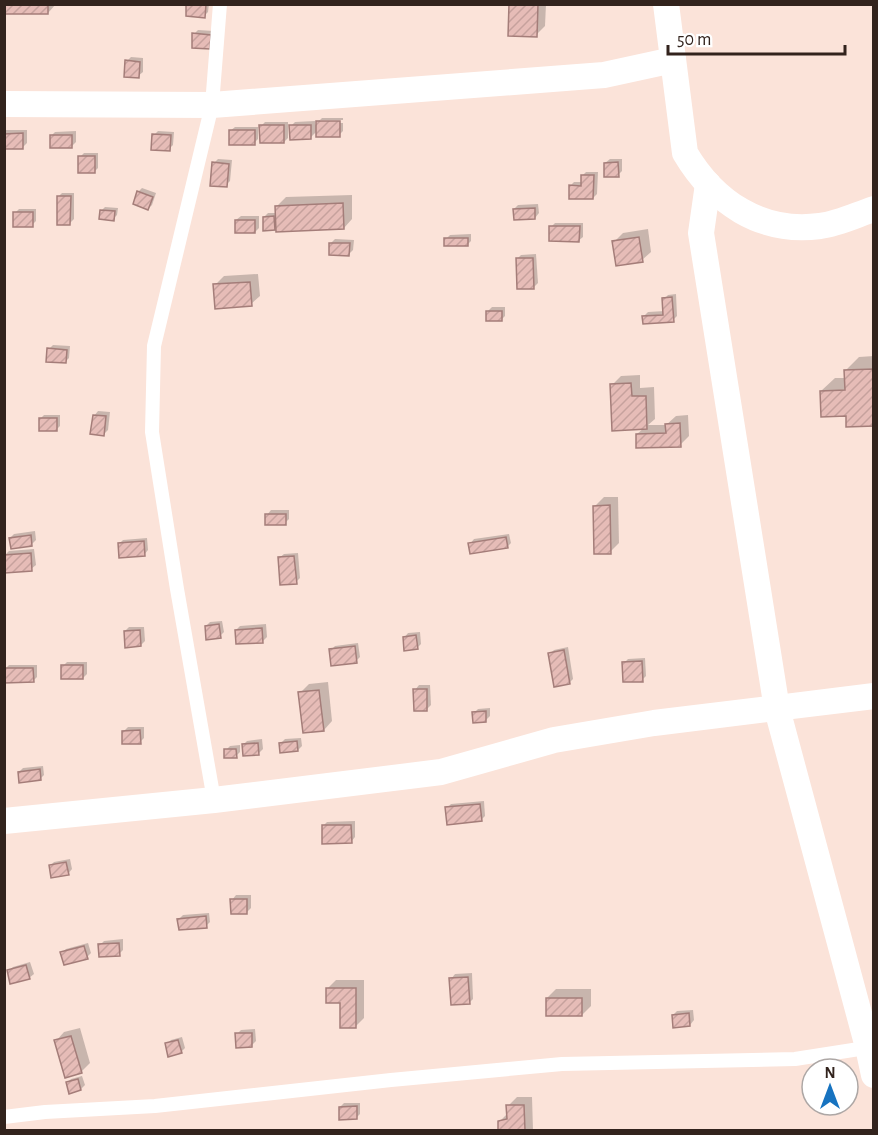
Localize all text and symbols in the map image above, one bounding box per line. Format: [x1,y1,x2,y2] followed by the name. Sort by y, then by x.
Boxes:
[668,18,845,56] scale bar
[677,31,711,49] text: 50 m
[800,1057,860,1117] north arrow
[824,1065,836,1081] text: N

